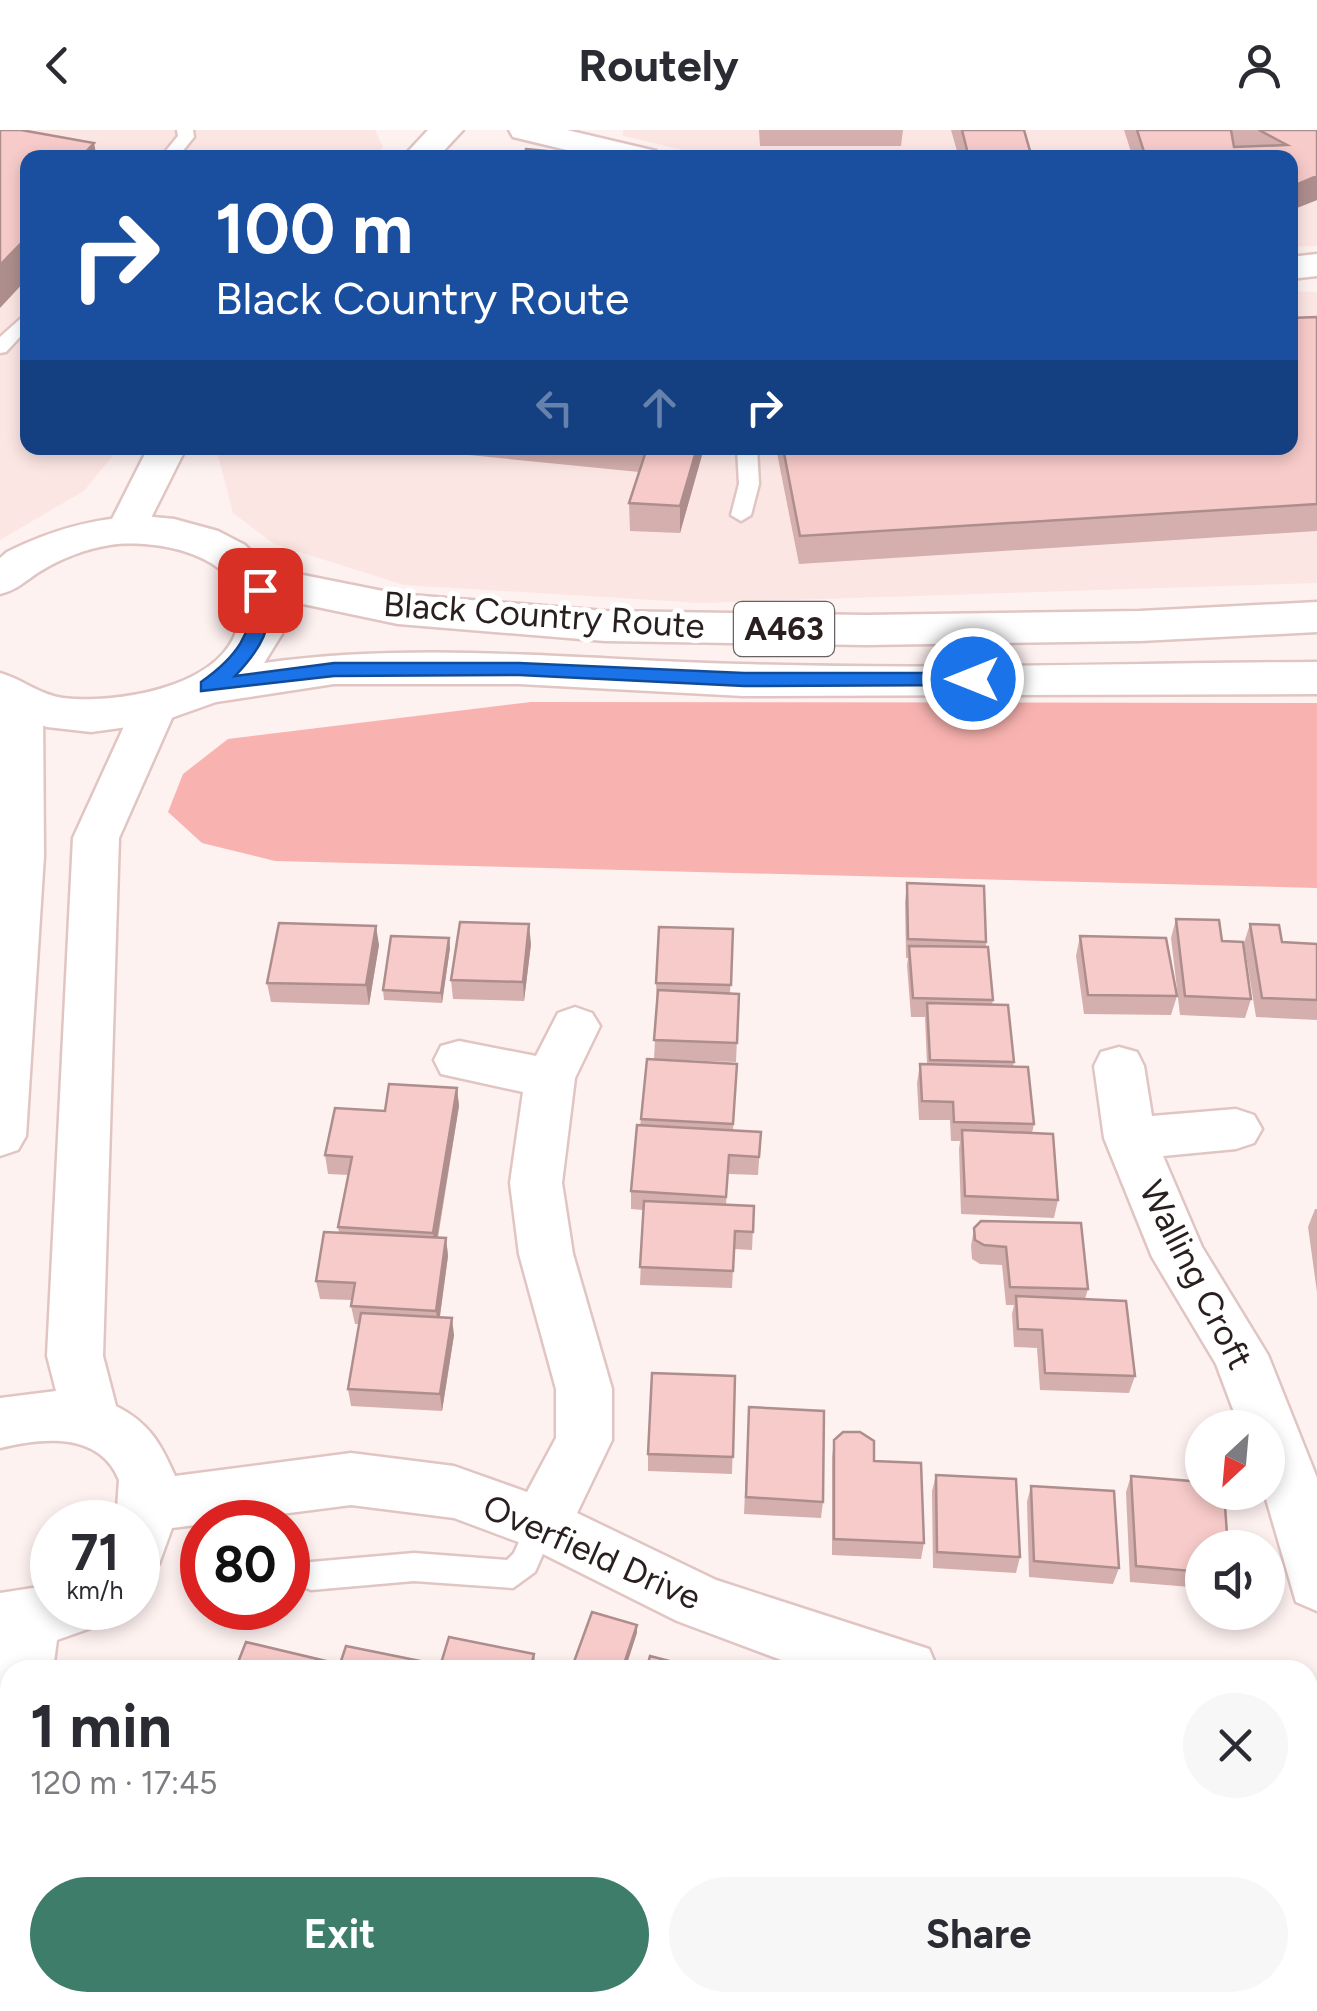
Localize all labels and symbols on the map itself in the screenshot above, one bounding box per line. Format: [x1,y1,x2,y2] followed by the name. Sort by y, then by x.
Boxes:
[218,548,303,633] pin
[382,583,706,647] street label: Black Country Route
[734,602,834,656] road number: A463
[921,627,1025,731] position arrow
[1131,1174,1261,1376] street label: Walling Croft
[1185,1410,1285,1510] north arrow
[477,1485,707,1619] street label: Overfield Drive
[180,1500,310,1630] speed limit sign: 80

